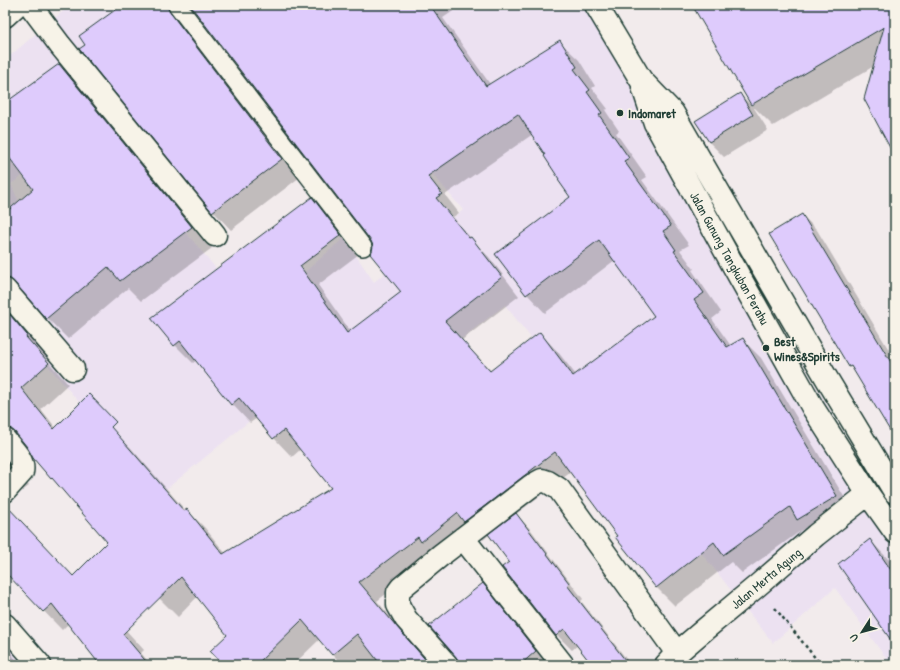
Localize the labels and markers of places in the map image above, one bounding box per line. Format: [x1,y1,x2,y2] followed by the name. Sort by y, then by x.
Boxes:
[628,104,676,122] place label: Indomaret
[615,108,625,118] marker: Indomaret
[774,332,840,366] place label: Best Wines&Spirits
[761,343,771,353] marker: Best Wines&Spirits

